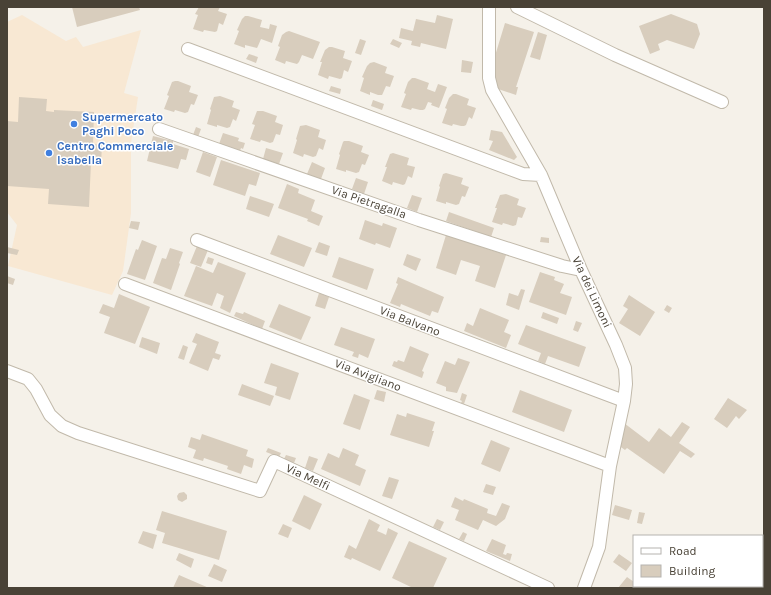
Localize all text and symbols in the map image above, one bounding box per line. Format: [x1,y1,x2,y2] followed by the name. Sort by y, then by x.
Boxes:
[82,110,163,138] place label: Supermercato Paghi Poco
[69,119,79,129] marker: Supermercato Paghi Poco
[57,139,173,167] place label: Centro Commerciale Isabella
[44,148,54,158] marker: Centro Commerciale Isabella
[330,183,408,221] street label: Via Pietragalla
[569,254,615,330] street label: Via dei Limoni
[378,303,442,339] street label: Via Balvano
[333,356,403,394] street label: Via Avigliano
[284,461,332,493] street label: Via Melfi
[633,535,763,587] legend
[669,544,697,558] text: Road
[669,564,716,578] text: Building

